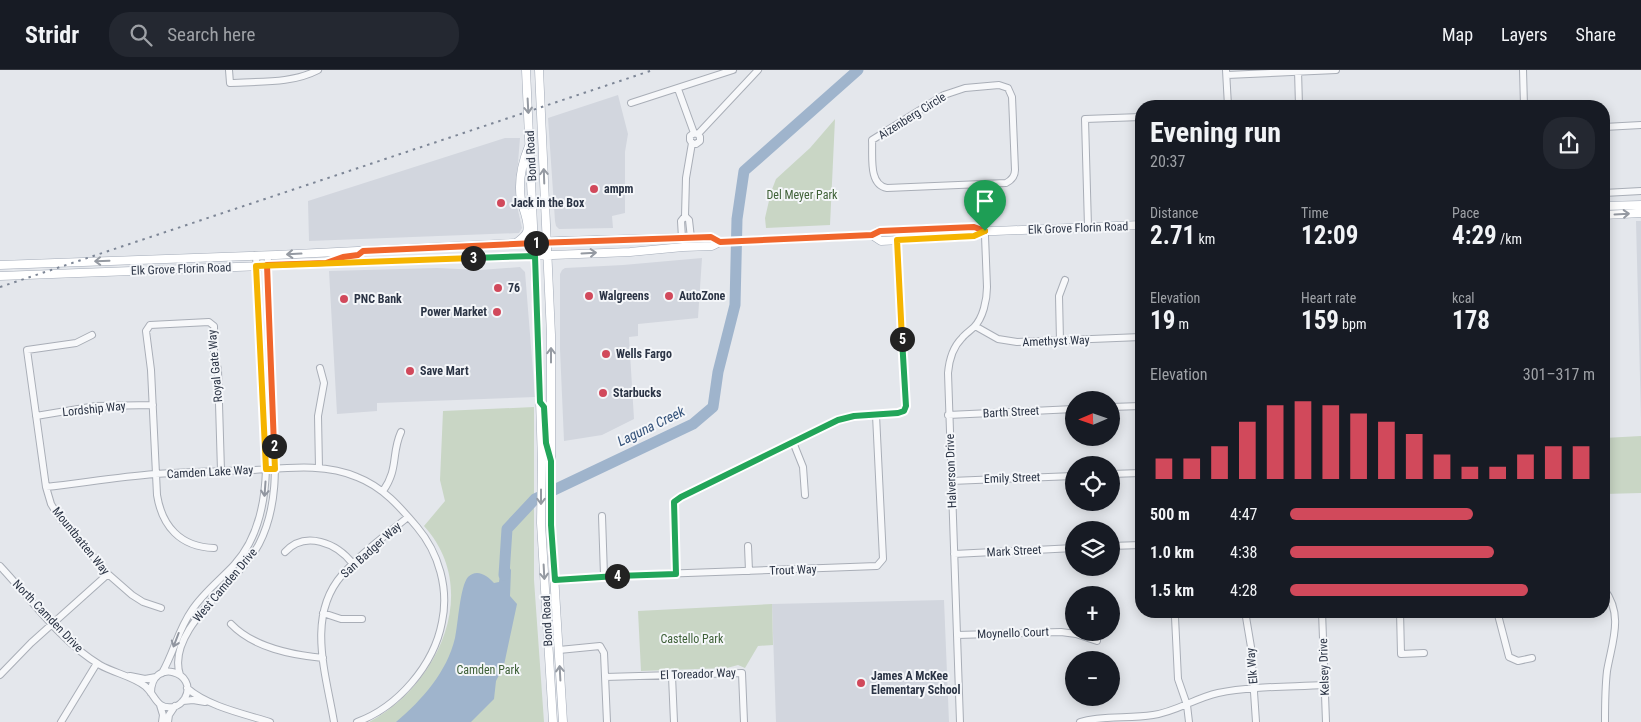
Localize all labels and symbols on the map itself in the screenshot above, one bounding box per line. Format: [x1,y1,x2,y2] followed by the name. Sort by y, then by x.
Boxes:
[876,89,949,142] street label: Aizenberg Circle
[524,98,533,114] one-way arrow
[523,130,539,182] street label: Bond Road
[540,168,549,184] one-way arrow
[964,180,1006,231] pin
[604,182,633,196] place label: ampm
[588,183,600,195] marker: ampm
[767,188,838,202] park label: Del Meyer Park
[511,196,585,210] place label: Jack in the Box
[495,197,507,209] marker: Jack in the Box
[1614,209,1630,218] one-way arrow
[1028,219,1129,237] street label: Elk Grove Florin Road
[524,230,548,256] pin: 1
[460,246,486,270] pin: 3
[287,249,303,258] one-way arrow
[580,249,596,258] one-way arrow
[95,256,111,266] one-way arrow
[131,260,232,278] street label: Elk Grove Florin Road
[508,281,520,295] place label: 76
[492,282,504,294] marker: 76
[599,289,650,303] place label: Walgreens
[679,289,726,303] place label: AutoZone
[583,290,595,302] marker: Walgreens
[663,290,675,302] marker: AutoZone
[354,292,402,306] place label: PNC Bank
[338,293,350,305] marker: PNC Bank
[420,305,487,319] place label: Power Market
[491,306,503,318] marker: Power Market
[890,326,914,352] pin: 5
[205,329,225,403] street label: Royal Gate Way
[1022,333,1090,349] street label: Amethyst Way
[546,347,556,364] one-way arrow
[616,347,672,361] place label: Wells Fargo
[600,348,612,360] marker: Wells Fargo
[420,364,469,378] place label: Save Mart
[404,365,416,377] marker: Save Mart
[613,386,662,400] place label: Starbucks
[597,387,609,399] marker: Starbucks
[1065,391,1120,446] north arrow
[62,399,126,419] street label: Lordship Way
[615,402,688,449] water label: Laguna Creek
[982,404,1040,420] street label: Barth Street
[943,433,959,508] street label: Halverson Drive
[262,434,286,458] pin: 2
[166,463,254,481] street label: Camden Lake Way
[984,470,1041,486] street label: Emily Street
[261,481,270,497] one-way arrow
[536,488,546,505] one-way arrow
[49,504,113,578] street label: Mountbatten Way
[338,519,404,581] street label: San Badger Way
[986,543,1042,559] street label: Mark Street
[190,545,260,625] street label: West Camden Drive
[769,562,817,578] street label: Trout Way
[539,564,548,580] one-way arrow
[604,564,630,588] pin: 4
[10,577,86,655] street label: North Camden Drive
[539,595,555,647] street label: Bond Road
[977,625,1050,641] street label: Moynello Court
[170,632,180,647] one-way arrow
[661,632,724,646] park label: Castello Park
[1316,638,1332,696] street label: Kelsey Drive
[1243,647,1261,685] street label: Elk Way
[456,663,520,677] park label: Camden Park
[556,666,565,682] one-way arrow
[660,666,736,682] street label: El Toreador Way
[871,669,961,697] place label: James A McKee Elementary School
[855,677,867,689] marker: James A McKee Elementary School

